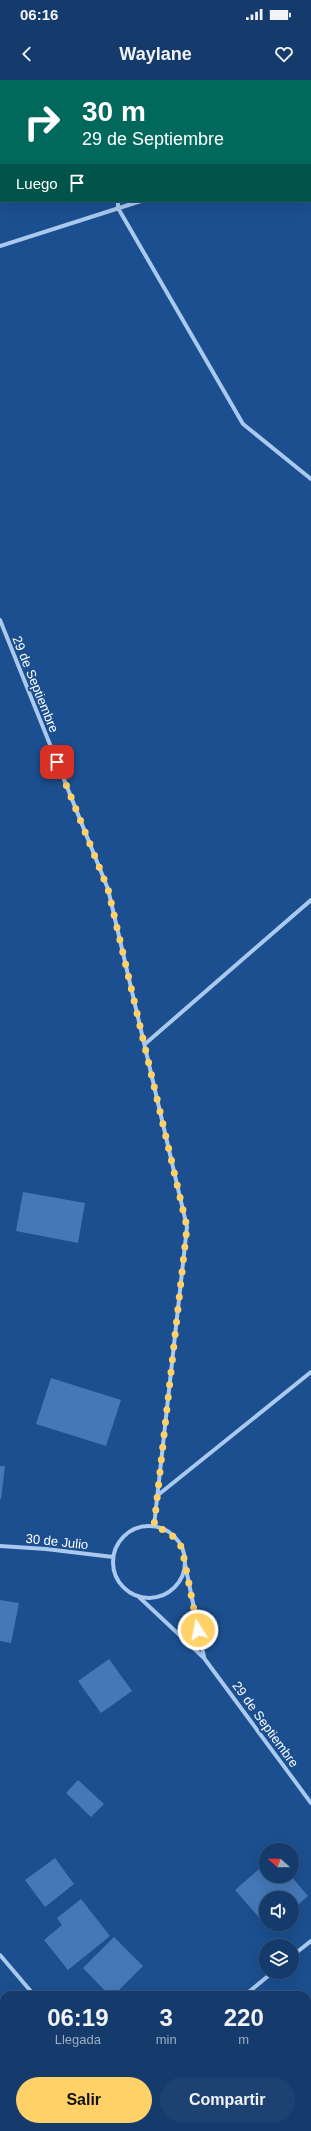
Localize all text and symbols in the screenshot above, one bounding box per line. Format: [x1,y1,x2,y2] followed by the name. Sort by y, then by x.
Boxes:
[20,6,58,23] text: 06:16
[16,43,38,65] icon: back
[273,43,295,65] icon: heart
[119,44,192,64] text: Waylane
[16,96,68,148] icon: right
[82,96,146,127] text: 30 m
[82,129,224,149] text: 29 de Septiembre
[66,172,88,194] icon: arrive
[16,175,58,192] text: Luego
[9,634,62,735] street label: 29 de Septiembre
[40,745,74,779] pin
[46,751,68,773] icon: arrive
[25,1531,89,1552] street label: 30 de Julio
[177,1609,219,1651] position arrow
[229,1678,302,1770] street label: 29 de Septiembre
[259,1843,299,1883] north arrow
[259,1843,299,1979] map controls
[259,1891,299,1931] button: sound
[259,1939,299,1979] button: layers
[47,2004,109,2031] text: 06:19
[159,2004,173,2031] text: 3
[224,2004,264,2031] text: 220
[55,2032,101,2047] text: Llegada
[156,2032,177,2047] text: min
[238,2032,249,2047] text: m
[16,2077,152,2123] button: Salir
[160,2077,295,2123] button: Compartir

